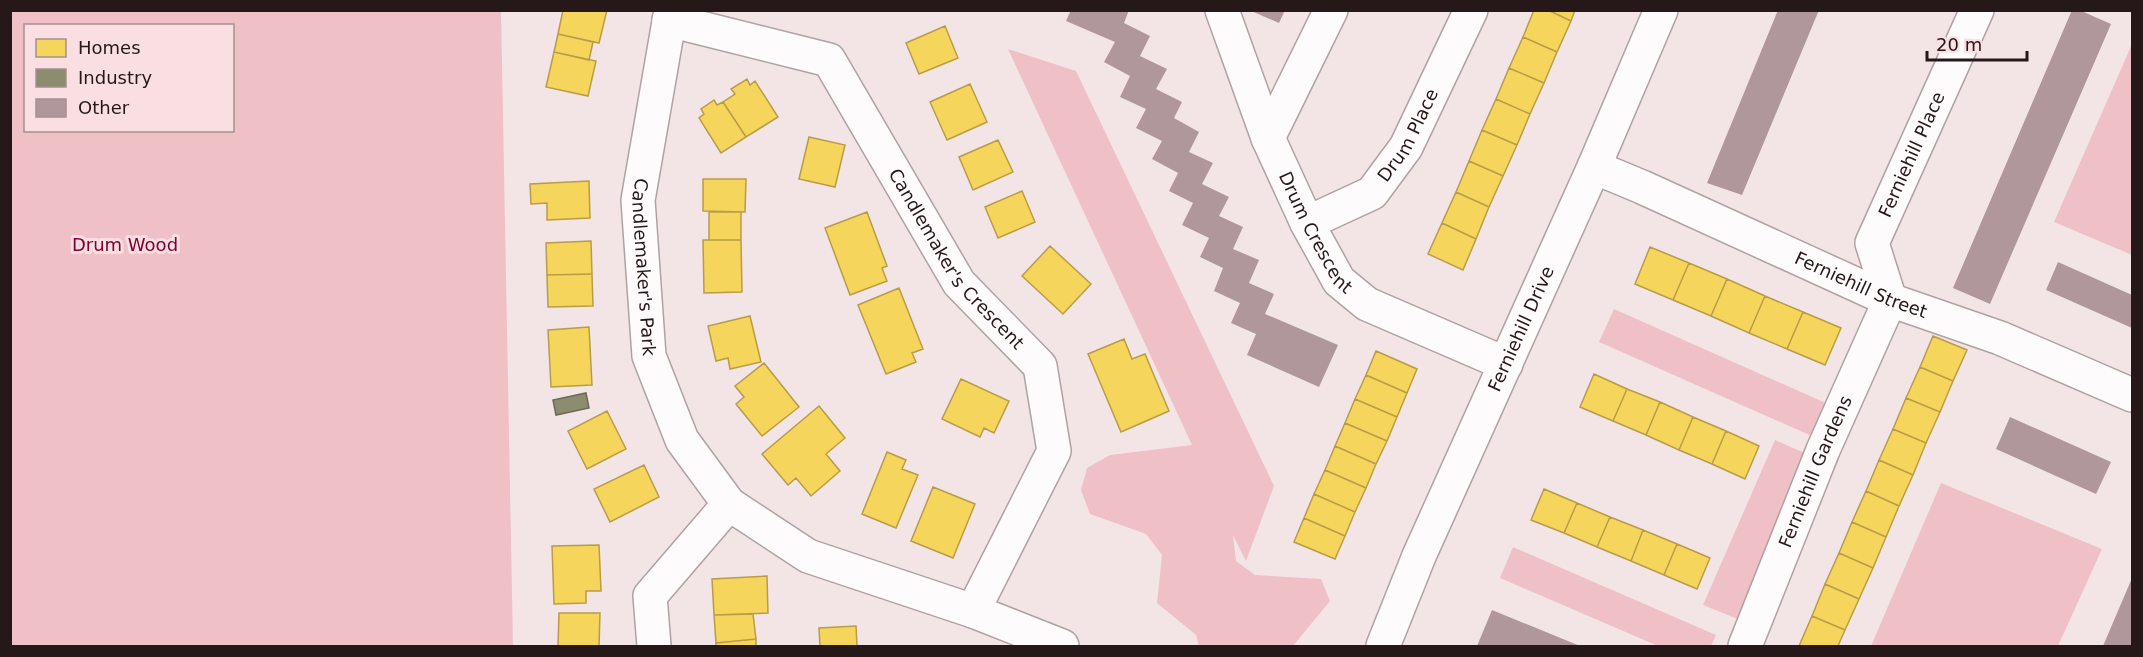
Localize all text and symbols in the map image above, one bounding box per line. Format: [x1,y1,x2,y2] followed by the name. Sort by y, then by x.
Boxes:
[24,24,234,132] legend
[1927,24,2028,62] scale bar
[1936,34,1982,55] text: 20 m
[78,37,141,58] text: Homes
[78,67,152,88] text: Industry
[1373,85,1442,186] street label: Drum Place
[1874,88,1949,220] street label: Ferniehill Place
[78,97,130,118] text: Other
[885,165,1029,353] street label: Candlemaker's Crescent
[1275,168,1357,298] street label: Drum Crescent
[628,177,660,357] street label: Candlemaker's Park
[72,234,178,255] park label: Drum Wood
[1792,247,1930,322] street label: Ferniehill Street
[1483,263,1558,395] street label: Ferniehill Drive
[1774,392,1856,551] street label: Ferniehill Gardens

